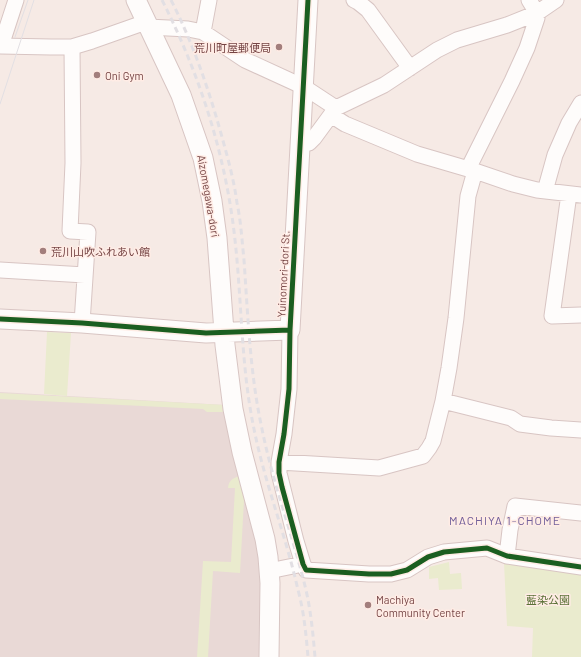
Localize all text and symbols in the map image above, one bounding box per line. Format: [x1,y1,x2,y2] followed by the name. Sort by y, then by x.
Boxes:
[194,41,271,54] place label: 荒川町屋郵便局
[274,42,284,52] marker: 荒川町屋郵便局
[105,69,144,82] place label: Oni Gym
[92,70,102,80] marker: Oni Gym
[195,154,223,238] street label: Aizomegawa-dori
[274,230,292,318] street label: Yuinomori-dori St.
[51,245,150,258] place label: 荒川山吹ふれあい館
[38,246,48,256] marker: 荒川山吹ふれあい館
[449,513,561,527] district label: MACHIYA 1-CHOME
[376,593,465,619] place label: Machiya Community Center
[526,593,570,606] park label: 藍染公園
[363,600,373,610] marker: Machiya Community Center

